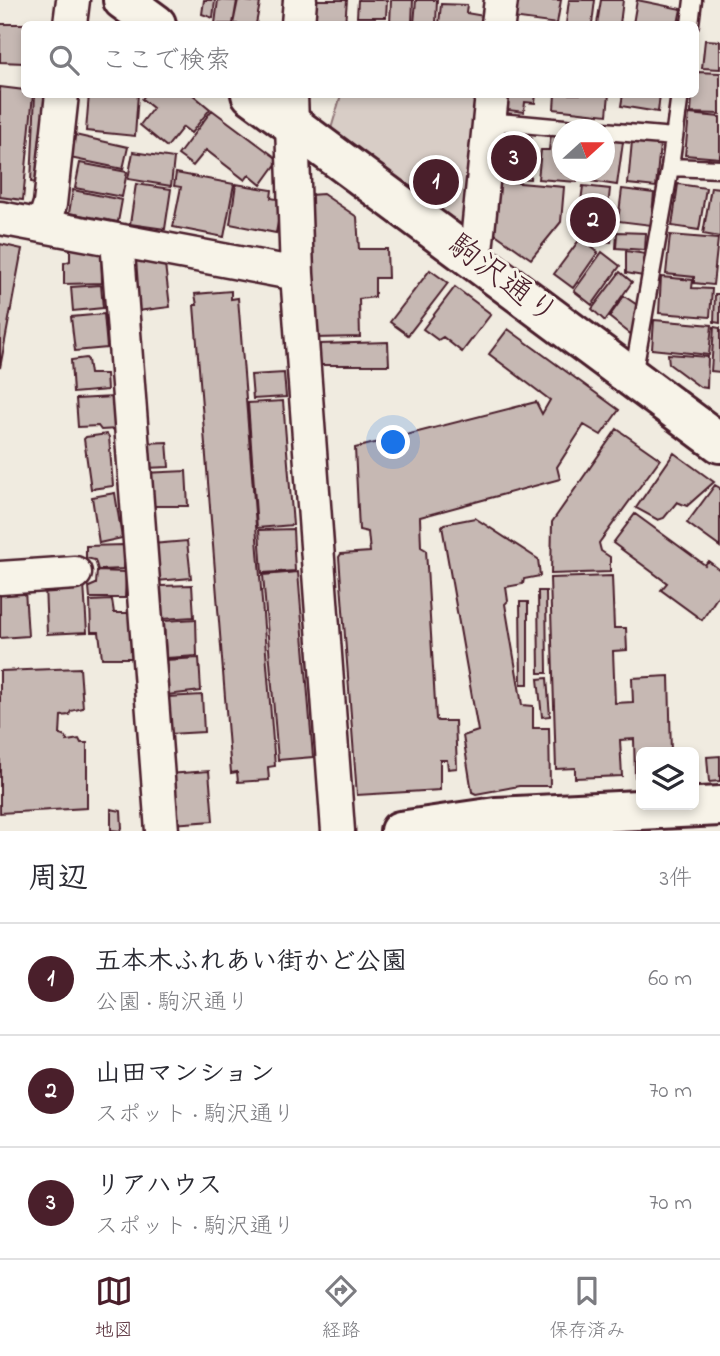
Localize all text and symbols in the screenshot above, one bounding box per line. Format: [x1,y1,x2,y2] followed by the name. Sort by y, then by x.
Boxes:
[21,21,699,98] search box
[45,41,83,79] icon: search
[101,43,231,81] text: ここで検索
[552,119,615,182] north arrow
[491,132,537,184] pin: 3
[413,156,459,208] pin: 1
[570,194,616,246] pin: 2
[437,224,567,338] street label: 駒沢通り
[376,425,410,459] your location
[636,747,699,810] map controls
[636,747,699,810] button: layers
[28,858,88,902] text: 周辺
[660,863,692,896] text: 3件
[95,944,407,982] text: 五本木ふれあい街かど公園
[47,963,55,996] text: 1
[648,963,692,996] text: 60 m
[95,987,249,1020] text: 公園 · 駒沢通り
[95,1056,275,1094] text: 山田マンション
[45,1075,57,1108] text: 2
[649,1075,692,1108] text: 70 m
[95,1099,295,1132] text: スポット · 駒沢通り
[95,1168,222,1206] text: リアハウス
[46,1187,56,1220] text: 3
[649,1187,692,1220] text: 70 m
[95,1211,295,1244] text: スポット · 駒沢通り
[95,1272,133,1345] tab: 地図
[322,1272,360,1345] tab: 経路
[549,1272,625,1345] tab: 保存済み

